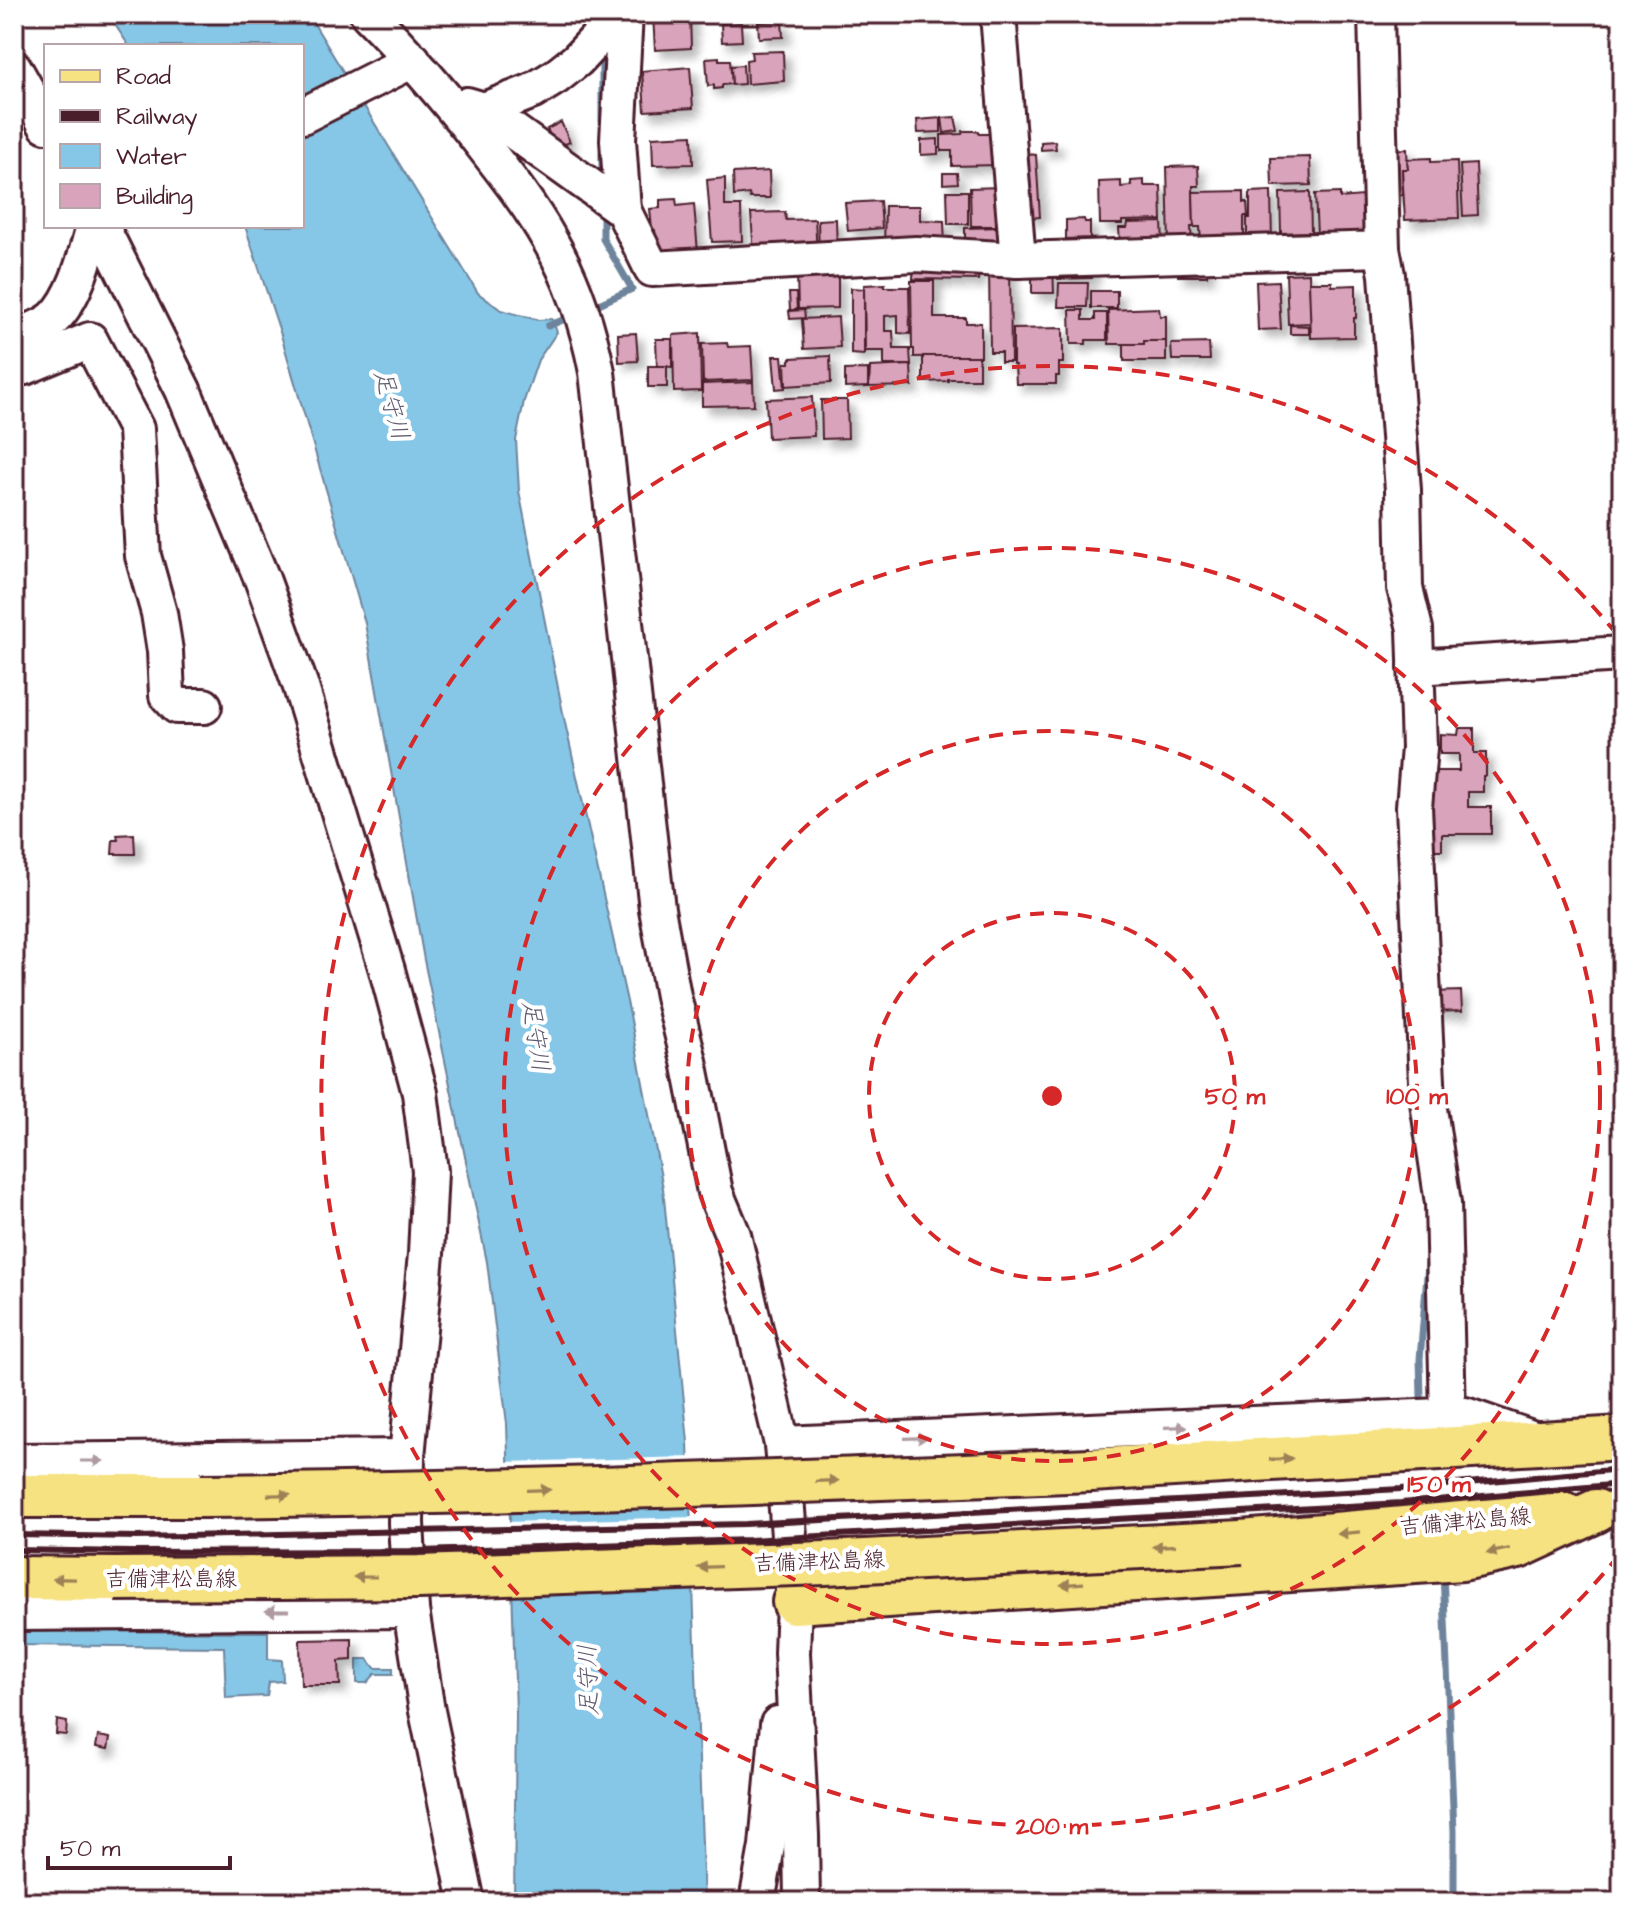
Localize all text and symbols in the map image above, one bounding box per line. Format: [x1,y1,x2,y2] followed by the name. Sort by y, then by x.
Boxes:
[44,44,304,228] legend
[116,60,171,94] text: Road
[116,100,198,135] text: Railway
[116,140,187,174] text: Water
[116,180,193,215] text: Building
[365,366,417,444] water label: 足守川
[513,998,557,1074] water label: 足守川
[1205,1080,1266,1114] text: 50 m
[1386,1080,1448,1114] text: 100 m
[1038,1082,1066,1110] centre of rings
[1164,1421,1189,1434] one-way arrow
[904,1432,929,1445] one-way arrow
[1269,1452,1294,1465] one-way arrow
[80,1455,105,1467] one-way arrow
[1407,1468,1471,1502] text: 150 m
[815,1474,840,1487] one-way arrow
[527,1484,552,1496] one-way arrow
[267,1489,292,1501] one-way arrow
[1398,1501,1532,1543] street label: 吉備津松島線
[1336,1526,1361,1539] one-way arrow
[1151,1540,1176,1553] one-way arrow
[752,1544,886,1580] street label: 吉備津松島線
[1486,1545,1511,1558] one-way arrow
[696,1560,721,1573] one-way arrow
[105,1564,237,1595] street label: 吉備津松島線
[352,1571,377,1583] one-way arrow
[51,1573,76,1585] one-way arrow
[1059,1578,1084,1591] one-way arrow
[264,1605,289,1618] one-way arrow
[571,1643,607,1717] water label: 足守川
[1015,1810,1088,1844] text: 200 m
[48,1820,230,1870] scale bar
[60,1832,121,1866] text: 50 m

